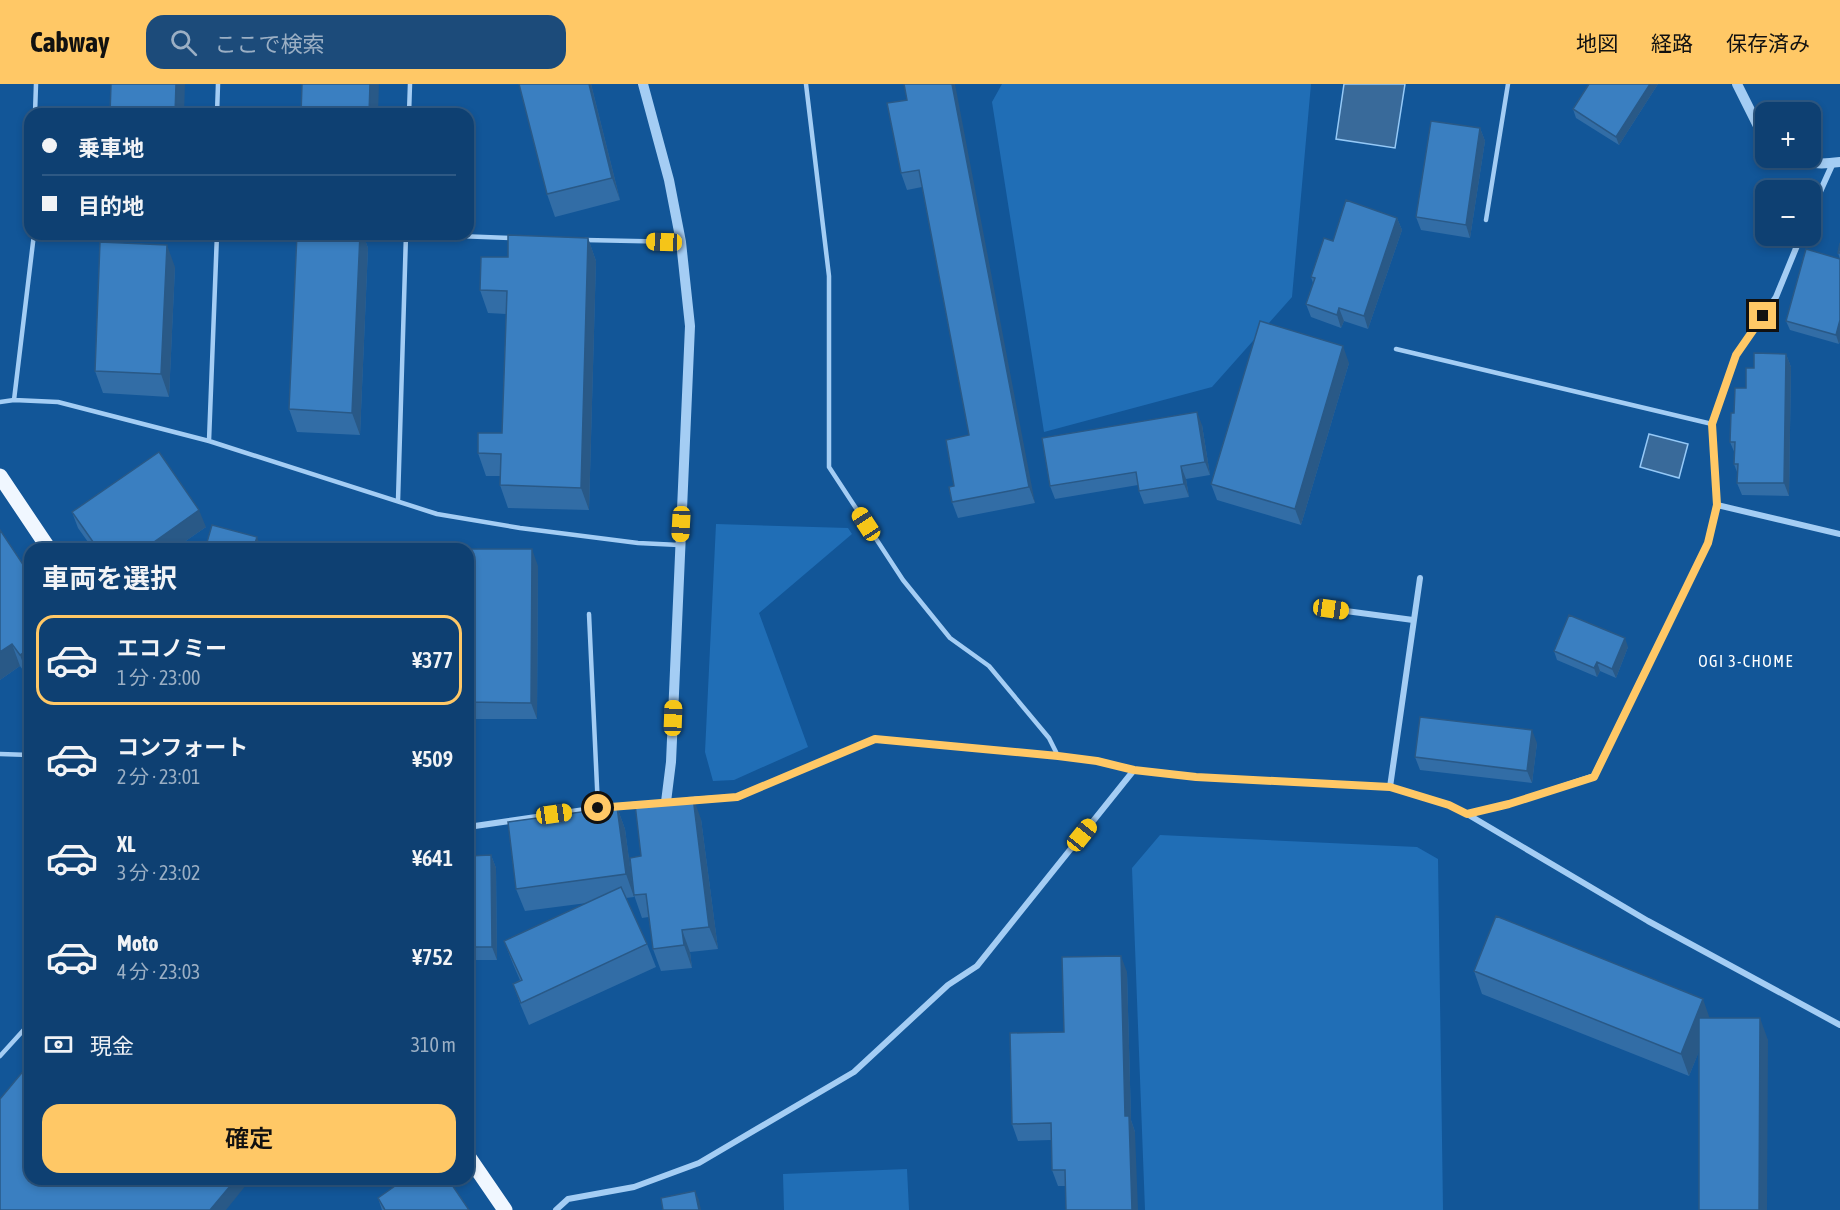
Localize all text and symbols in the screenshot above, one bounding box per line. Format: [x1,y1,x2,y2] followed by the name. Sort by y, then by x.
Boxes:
[146,15,566,69] search box
[30,26,110,58] text: Cabway
[167,26,200,59] icon: search
[215,31,325,57] text: ここで検索
[1576,31,1618,55] text: 地図
[1651,31,1693,55] text: 経路
[1726,31,1810,55] text: 保存済み
[1755,102,1821,246] map controls
[1755,102,1821,168] button: +
[78,135,144,161] text: 乗車地
[1755,180,1821,246] button: −
[78,193,144,219] text: 目的地
[646,232,682,252] car
[1749,302,1776,329] route end
[849,504,883,544] car
[671,506,691,542] car
[42,563,177,594] text: 車両を選択
[1312,598,1350,620] car
[45,633,99,687] icon: car
[117,635,227,661] text: エコノミー
[412,647,453,673] text: ¥377
[1698,652,1794,670] district label: OGI 3-CHOME
[117,666,200,689] text: 1 分 · 23:00
[663,700,683,736] car
[45,732,99,786] icon: car
[117,734,248,760] text: コンフォート
[412,746,453,772] text: ¥509
[117,765,200,788] text: 2 分 · 23:01
[584,794,611,821] route start
[535,803,573,825] car
[1064,815,1100,855] car
[45,831,99,885] icon: car
[117,831,135,857] text: XL
[412,845,453,871] text: ¥641
[117,861,200,884] text: 3 分 · 23:02
[45,930,99,984] icon: car
[117,930,159,956] text: Moto
[412,944,453,970] text: ¥752
[117,960,200,983] text: 4 分 · 23:03
[42,1028,75,1061] icon: cash
[90,1033,134,1059] text: 現金
[411,1033,456,1056] text: 310 m
[42,1104,456,1173] button: 確定

